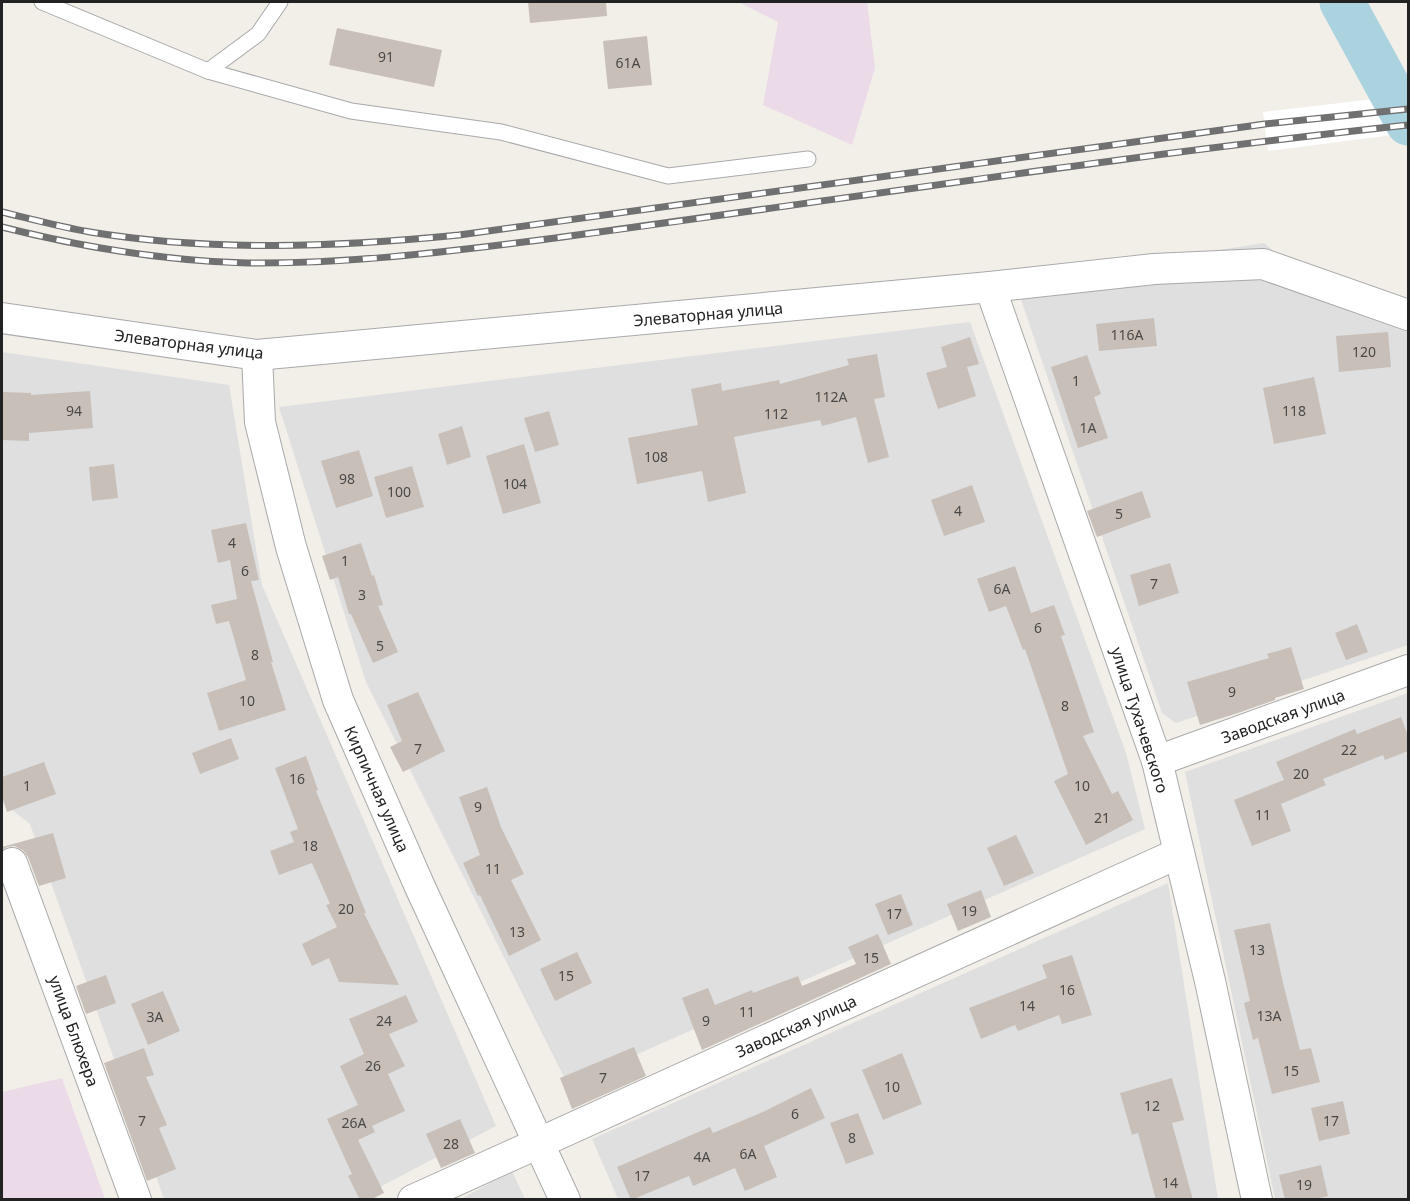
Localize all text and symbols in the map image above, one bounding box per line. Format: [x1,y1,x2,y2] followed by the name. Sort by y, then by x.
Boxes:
[378,47,394,66] house number: 91
[616,53,641,72] house number: 61А
[632,296,784,332] street label: Элеваторная улица
[113,324,265,364] street label: Элеваторная улица
[1111,325,1144,344] house number: 116А
[1352,342,1376,361] house number: 120
[1072,371,1080,390] house number: 1
[815,387,848,406] house number: 112А
[66,401,82,420] house number: 94
[1282,401,1306,420] house number: 118
[764,404,788,423] house number: 112
[1080,418,1097,437] house number: 1А
[644,447,668,466] house number: 108
[339,469,355,488] house number: 98
[503,474,527,493] house number: 104
[387,482,411,501] house number: 100
[954,501,962,520] house number: 4
[1115,504,1123,523] house number: 5
[228,533,236,552] house number: 4
[341,551,349,570] house number: 1
[241,561,249,580] house number: 6
[1150,574,1158,593] house number: 7
[994,579,1011,598] house number: 6А
[358,585,366,604] house number: 3
[1034,618,1042,637] house number: 6
[376,636,384,655] house number: 5
[1106,644,1174,796] street label: улица Тухачевского
[251,645,259,664] house number: 8
[1228,682,1236,701] house number: 9
[1218,683,1348,749] street label: Заводская улица
[239,691,255,710] house number: 10
[1061,696,1069,715] house number: 8
[339,722,415,856] street label: Кирпичная улица
[414,739,422,758] house number: 7
[1341,740,1357,759] house number: 22
[1293,764,1309,783] house number: 20
[289,769,305,788] house number: 16
[23,776,31,795] house number: 1
[1074,776,1090,795] house number: 10
[474,797,482,816] house number: 9
[1255,805,1271,824] house number: 11
[1094,808,1110,827] house number: 21
[302,836,318,855] house number: 18
[485,859,501,878] house number: 11
[338,899,354,918] house number: 20
[961,901,977,920] house number: 19
[886,904,902,923] house number: 17
[509,922,525,941] house number: 13
[1249,940,1265,959] house number: 13
[863,948,879,967] house number: 15
[558,966,574,985] house number: 15
[44,973,104,1089] street label: улица Блюхера
[1059,980,1075,999] house number: 16
[732,990,860,1062] street label: Заводская улица
[1019,996,1035,1015] house number: 14
[739,1002,755,1021] house number: 11
[1257,1006,1282,1025] house number: 13А
[147,1007,164,1026] house number: 3А
[376,1011,392,1030] house number: 24
[702,1011,710,1030] house number: 9
[365,1056,381,1075] house number: 26
[1283,1061,1299,1080] house number: 15
[599,1068,607,1087] house number: 7
[884,1077,900,1096] house number: 10
[1144,1096,1160,1115] house number: 12
[791,1104,799,1123] house number: 6
[138,1111,146,1130] house number: 7
[1323,1111,1339,1130] house number: 17
[342,1113,367,1132] house number: 26А
[848,1128,856,1147] house number: 8
[443,1134,459,1153] house number: 28
[740,1144,757,1163] house number: 6А
[694,1147,711,1166] house number: 4А
[634,1166,650,1185] house number: 17
[1162,1173,1178,1192] house number: 14
[1296,1175,1312,1194] house number: 19

